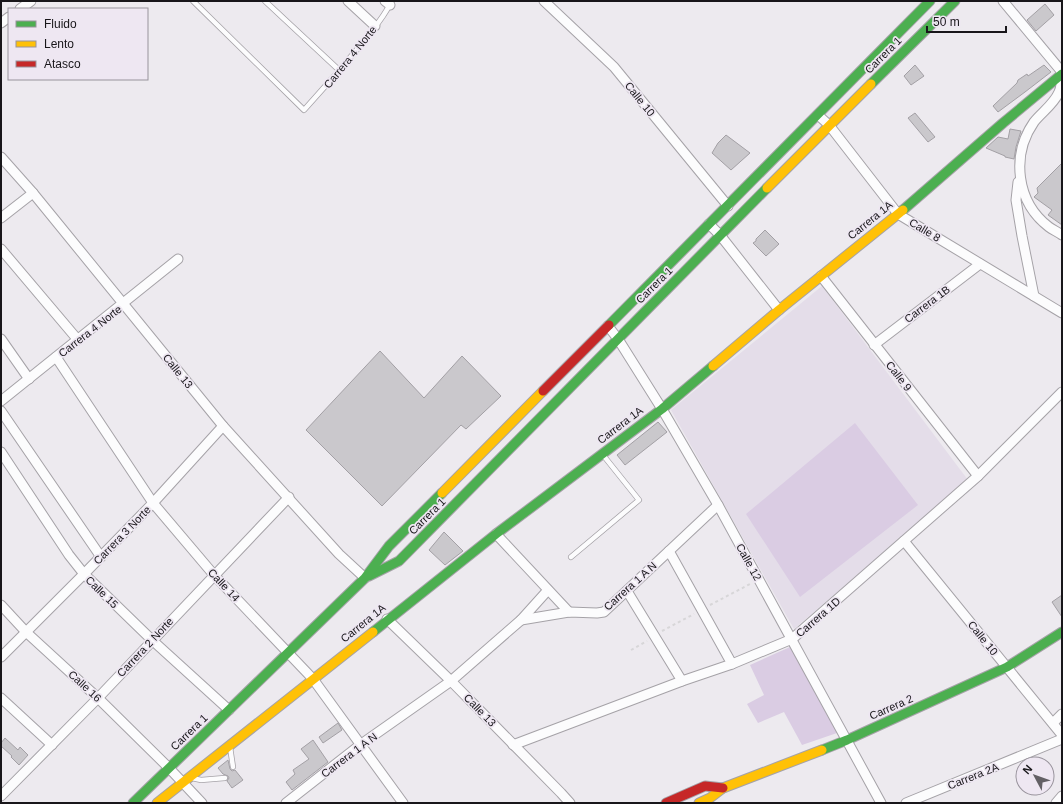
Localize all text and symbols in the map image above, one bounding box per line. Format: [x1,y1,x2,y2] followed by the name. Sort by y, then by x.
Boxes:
[8,8,148,80] legend
[927,8,1006,34] scale bar
[933,15,960,29] text: 50 m
[44,17,77,31] text: Fluido
[321,24,379,90] street label: Carrera 4 Norte
[862,34,904,76] street label: Carrera 1
[44,37,74,51] text: Lento
[44,57,81,71] text: Atasco
[623,80,657,118] street label: Calle 10
[845,198,895,242] street label: Carrera 1A
[907,216,943,244] street label: Calle 8
[633,264,675,306] street label: Carrera 1
[902,283,952,325] street label: Carrera 1B
[56,303,124,359] street label: Carrera 4 Norte
[161,352,195,390] street label: Calle 13
[884,359,914,393] street label: Calle 9
[595,404,646,446] street label: Carrera 1A
[406,495,448,537] street label: Carrera 1
[91,503,153,567] street label: Carrera 3 Norte
[734,541,764,583] street label: Calle 12
[601,559,659,613] street label: Carrera 1 A N
[206,566,242,604] street label: Calle 14
[83,574,121,610] street label: Calle 15
[794,595,843,639] street label: Carrera 1D
[338,601,388,645] street label: Carrera 1A
[115,615,175,679] street label: Carrera 2 Norte
[966,619,1000,657] street label: Calle 10
[66,668,104,704] street label: Calle 16
[462,691,498,729] street label: Calle 13
[867,692,915,722] street label: Carrera 2
[168,712,210,752] street label: Carrera 1
[319,730,379,780] street label: Carrera 1 A N
[1015,756,1055,796] north arrow
[946,760,1001,792] street label: Carrera 2A
[1020,762,1035,776] text: N

